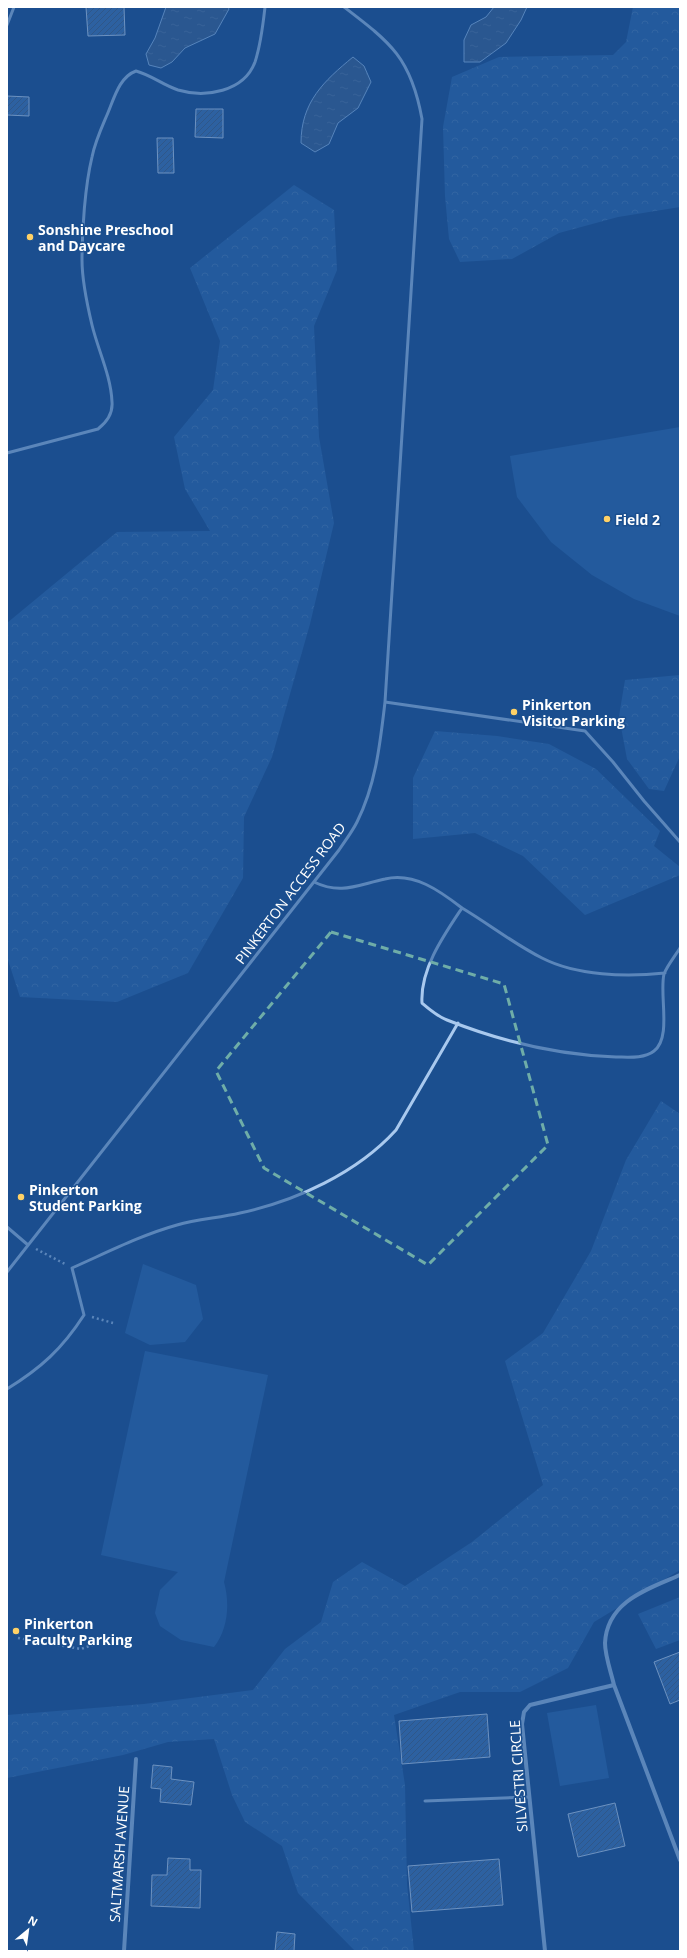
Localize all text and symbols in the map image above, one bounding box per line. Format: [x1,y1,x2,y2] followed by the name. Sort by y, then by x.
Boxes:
[38,220,174,255] place label: Sonshine Preschool and Daycare
[25,232,35,242] marker: Sonshine Preschool and Daycare
[615,510,660,529] place label: Field 2
[602,514,612,524] marker: Field 2
[522,695,625,730] place label: Pinkerton Visitor Parking
[509,707,519,717] marker: Pinkerton Visitor Parking
[231,818,349,968] street label: PINKERTON ACCESS ROAD
[29,1180,142,1215] place label: Pinkerton Student Parking
[16,1192,26,1202] marker: Pinkerton Student Parking
[24,1614,132,1649] place label: Pinkerton Faculty Parking
[11,1626,21,1636] marker: Pinkerton Faculty Parking
[505,1720,531,1832] street label: SILVESTRI CIRCLE
[105,1785,133,1923] street label: SALTMARSH AVENUE
[8,1910,48,1950] north arrow
[26,1912,41,1930] text: N

